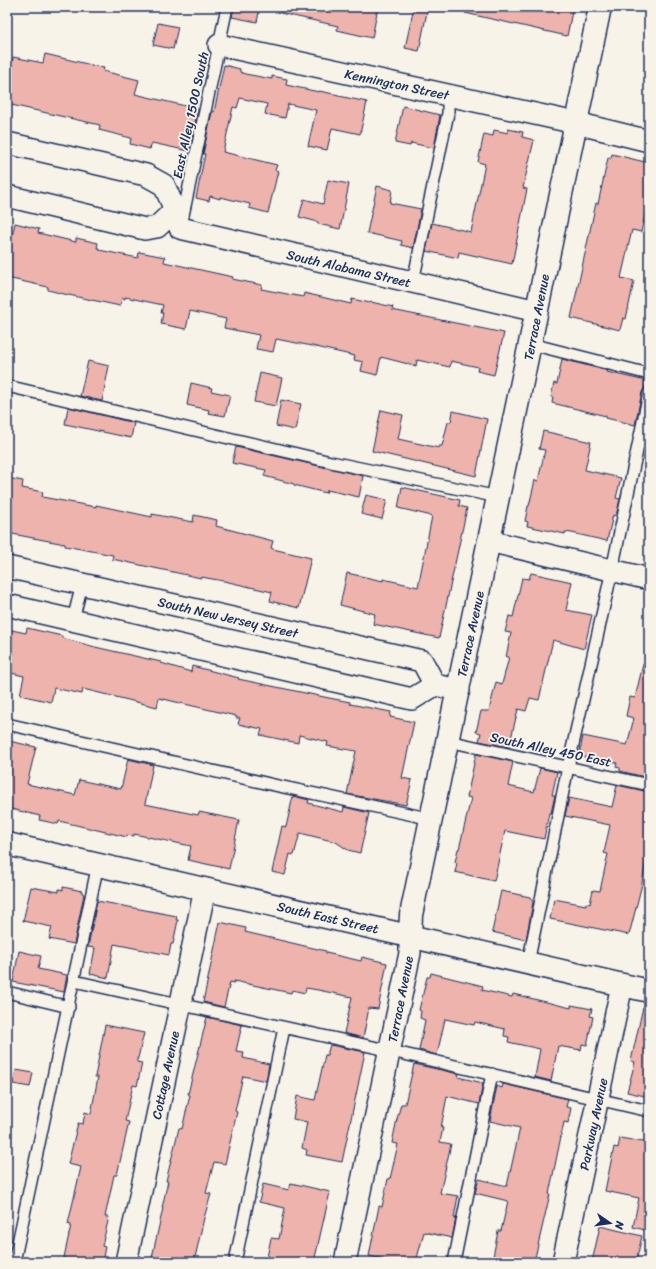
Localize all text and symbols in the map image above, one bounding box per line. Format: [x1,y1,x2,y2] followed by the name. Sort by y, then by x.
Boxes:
[166,49,215,181] street label: East Alley 1500 South
[343,62,452,107] street label: Kennington Street
[284,243,414,294] street label: South Alabama Street
[517,272,556,362] street label: Terrace Avenue
[450,589,491,679] street label: Terrace Avenue
[155,590,301,645] street label: South New Jersey Street
[488,725,614,774] street label: South Alley 450 East
[275,895,381,940] street label: South East Street
[381,954,420,1044] street label: Terrace Avenue
[145,1029,186,1121] street label: Cottage Avenue
[572,1076,615,1172] street label: Parkway Avenue
[590,1203,630,1243] north arrow
[609,1218,630,1231] text: N

